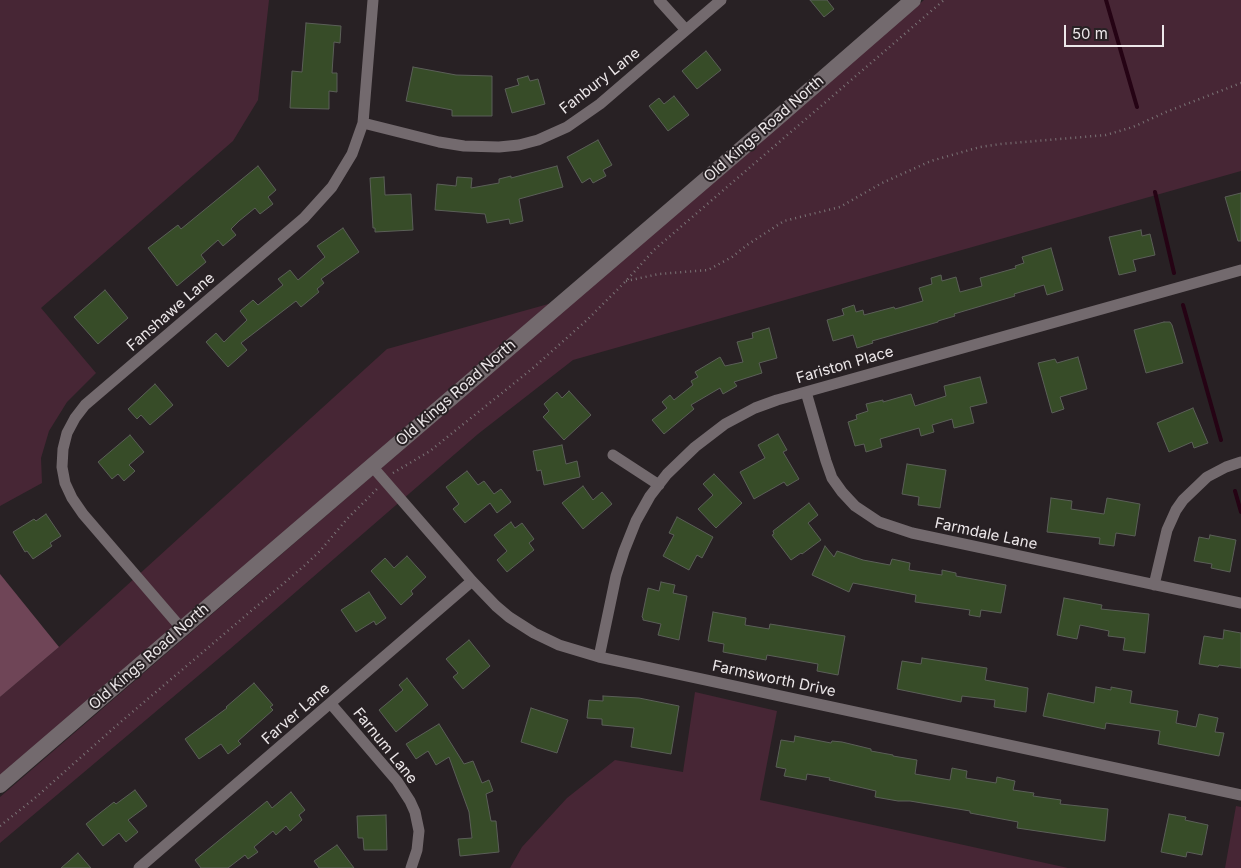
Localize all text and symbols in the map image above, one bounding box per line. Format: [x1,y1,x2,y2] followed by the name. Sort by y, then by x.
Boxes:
[1066,15,1166,47] scale bar
[1072,24,1108,43] text: 50 m
[556,44,644,118] street label: Fanbury Lane
[700,72,828,186] street label: Old Kings Road North
[123,269,219,355] street label: Fanshawe Lane
[392,336,520,450] street label: Old Kings Road North
[794,343,896,387] street label: Fariston Place
[933,514,1039,554] street label: Farmdale Lane
[85,600,213,714] street label: Old Kings Road North
[711,657,837,701] street label: Farmsworth Drive
[258,680,334,748] street label: Farver Lane
[349,704,421,788] street label: Farnum Lane

